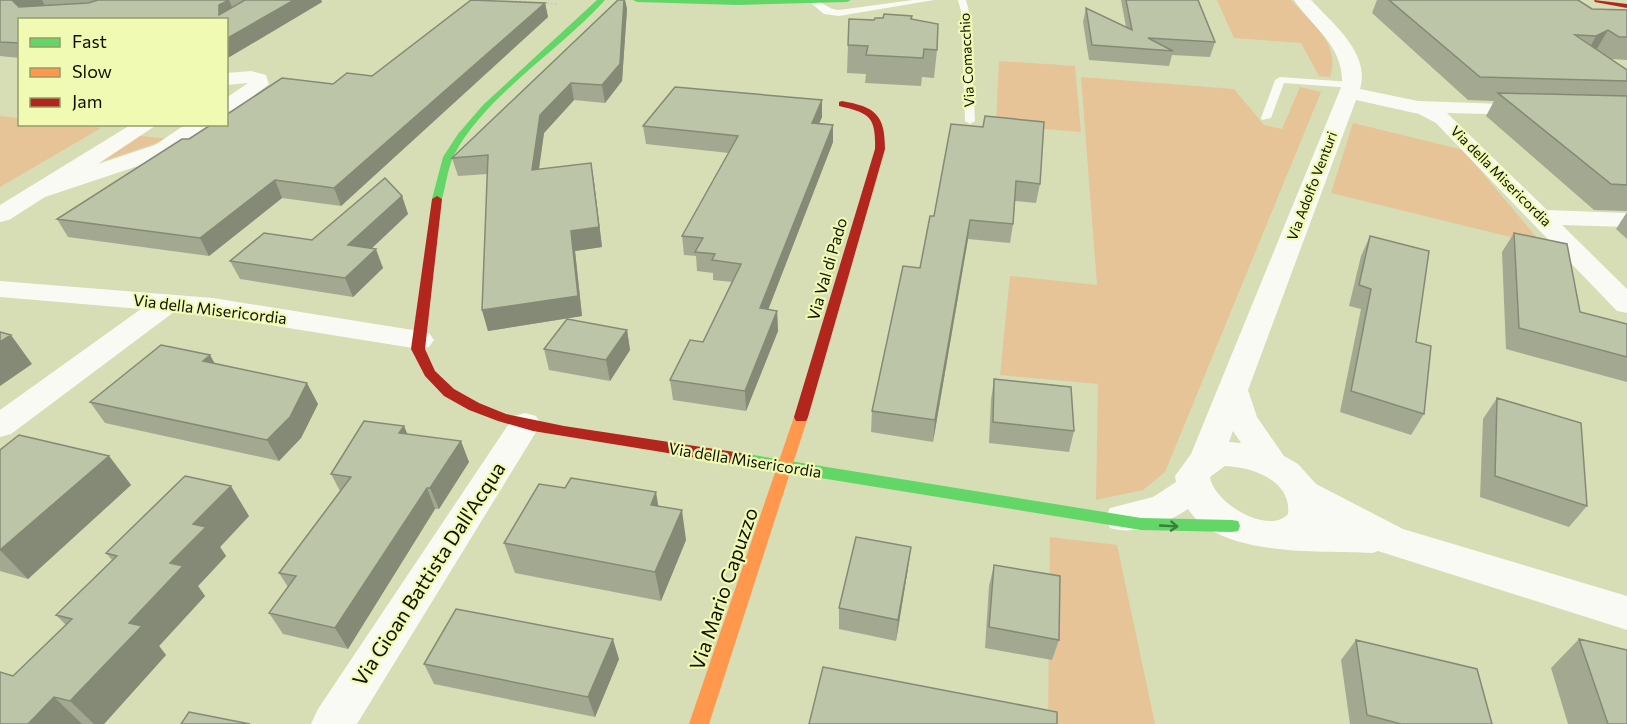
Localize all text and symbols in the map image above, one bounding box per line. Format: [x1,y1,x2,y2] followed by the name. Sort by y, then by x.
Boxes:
[956,12,977,108] street label: Via Comacchio
[18,18,228,126] legend
[72,30,107,52] text: Fast
[72,60,112,82] text: Slow
[72,90,102,112] text: Jam
[1447,122,1555,230] street label: Via della Misericordia
[1283,129,1340,243] street label: Via Adolfo Venturi
[803,215,850,322] street label: Via Val di Pado
[132,290,288,327] street label: Via della Misericordia
[667,438,823,481] street label: Via della Misericordia
[347,457,510,690] street label: Via Gioan Battista Dall'Acqua
[684,504,762,673] street label: Via Mario Capuzzo
[1159,521,1179,532] one-way arrow

